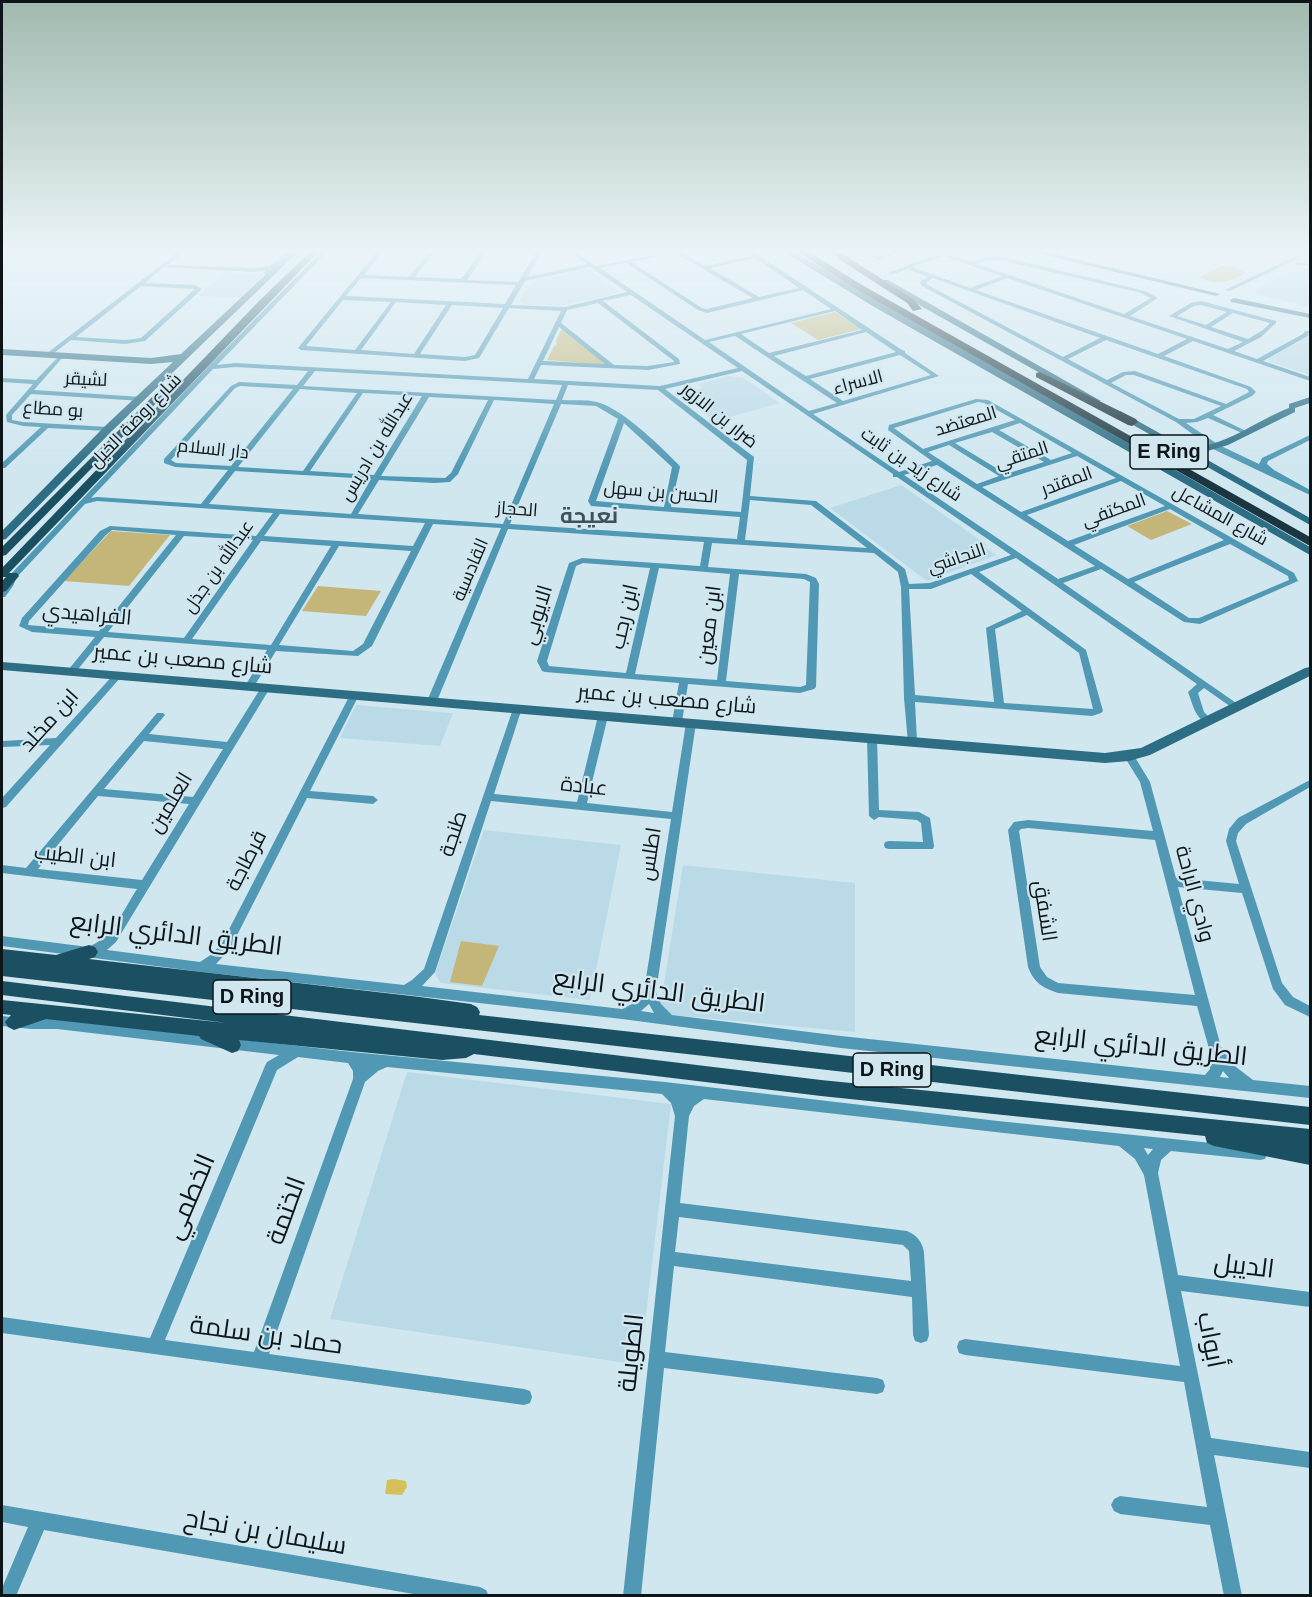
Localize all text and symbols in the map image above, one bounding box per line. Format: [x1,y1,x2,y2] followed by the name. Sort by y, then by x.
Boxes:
[831,366,885,400] street label: الاسراء
[64,368,108,392] street label: لشيقر
[85,369,187,473] street label: شارع روضة الخيل
[676,379,762,453] street label: ضرار بن الازور
[336,388,418,506] street label: عبدالله بن ادريس
[22,397,84,423] street label: بو مطاع
[932,402,1000,442] street label: المعتضد
[856,423,966,507] street label: شارع زيد بن ثابت
[1130,435,1208,469] road number: E Ring
[176,436,250,464] street label: دار السلام
[993,437,1051,475] street label: المتقي
[1038,463,1096,501] street label: المقتدر
[603,477,719,509] street label: الحسن بن سهل
[1168,481,1272,551] street label: شارع المشاعل
[1079,489,1149,533] street label: المكتفي
[496,498,538,522] street label: الحجاز
[560,504,618,530] district label: نعيجة
[179,516,259,618] street label: عبدالله بن جذل
[448,535,494,605] street label: القادسية
[925,539,989,579] street label: النجاشي
[517,582,559,648] street label: الايوبي
[605,582,645,652] street label: ابن رجب
[693,584,727,666] street label: ابن معين
[41,599,133,631] street label: الفراهيدي
[93,640,273,680] street label: شارع مصعب بن عمير
[577,680,757,720] street label: شارع مصعب بن عمير
[15,684,85,758] street label: ابن مخلد
[143,768,199,838] street label: العلمين
[559,772,609,802] street label: عبادة
[435,808,473,860] street label: طنجة
[634,825,668,883] street label: اطلس
[221,826,273,896] street label: قرطاجة
[33,840,117,874] street label: ابن الطيب
[1169,843,1219,945] street label: وادي الراحة
[1027,879,1061,943] street label: الشفق
[68,907,284,963] street label: الطريق الدائري الرابع
[551,964,767,1020] street label: الطريق الدائري الرابع
[213,980,291,1014] road number: D Ring
[1033,1020,1249,1074] street label: الطريق الدائري الرابع
[853,1053,931,1087] road number: D Ring
[159,1150,223,1244] street label: الخطمي
[260,1173,314,1249] street label: الختمة
[1212,1248,1276,1286] street label: الديبل
[1189,1309,1231,1371] street label: أبواب
[188,1310,344,1362] street label: حماد بن سلمة
[612,1312,652,1394] street label: الطويلة
[181,1503,349,1563] street label: سليمان بن نجاح

